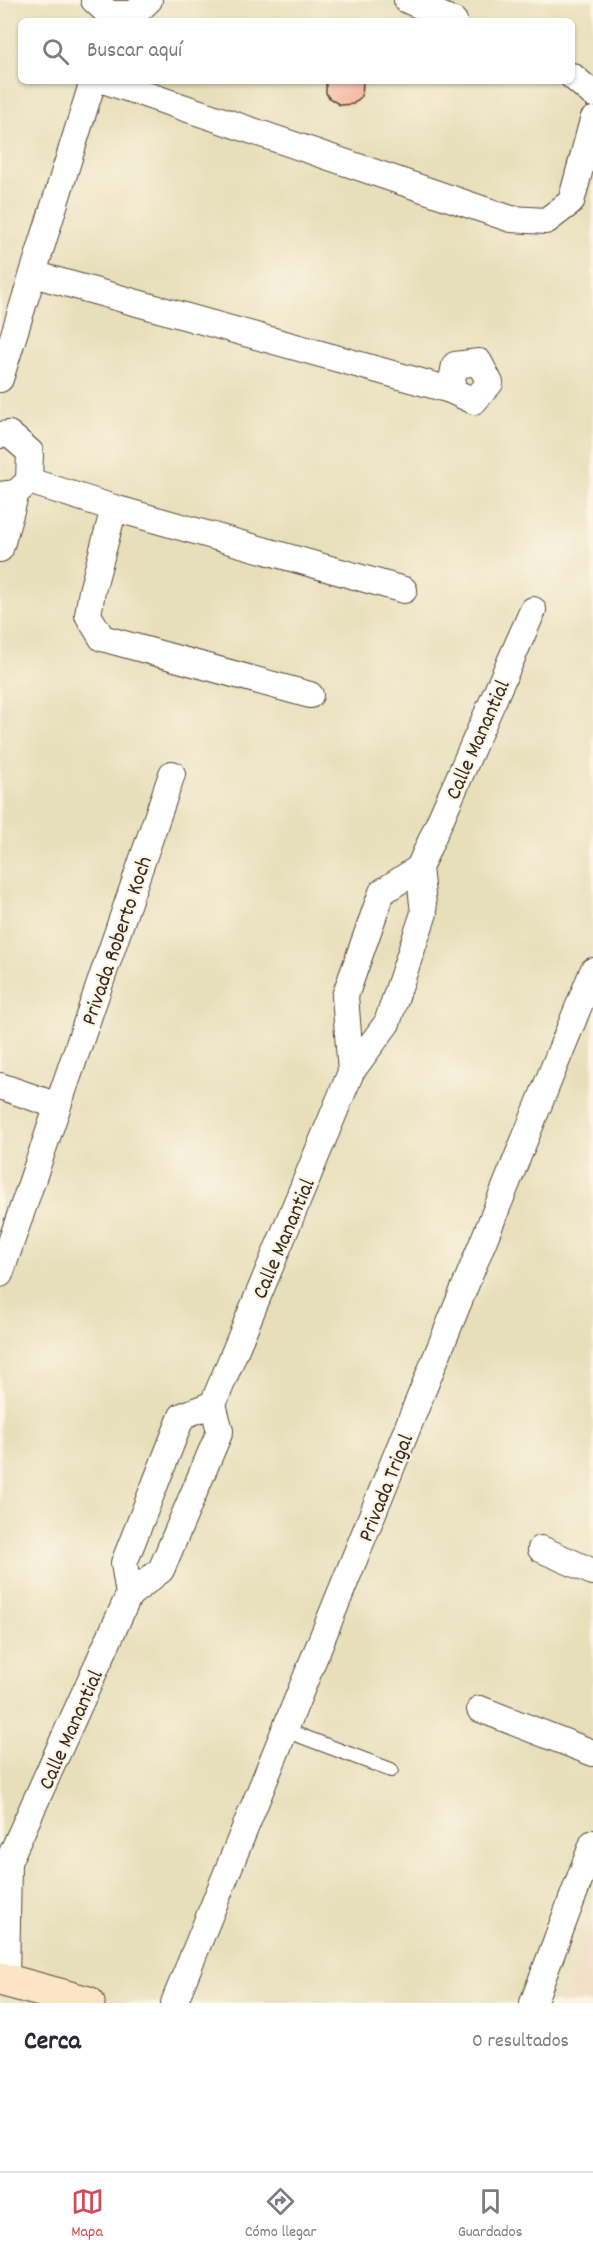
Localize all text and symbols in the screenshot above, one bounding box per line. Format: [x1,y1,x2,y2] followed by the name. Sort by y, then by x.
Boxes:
[18,18,575,84] search box
[39,35,72,68] icon: search
[87,36,182,67] text: Buscar aquí
[439,676,519,805] street label: Calle Manantial
[75,852,162,1030] street label: Privada Roberto Koch
[246,1174,324,1304] street label: Calle Manantial
[352,1430,423,1547] street label: Privada Trigal
[32,1666,112,1795] street label: Calle Manantial
[24,2024,81,2061] text: Cerca
[472,2028,569,2056] text: 0 resultados
[71,2185,104,2244] tab: Mapa
[245,2185,317,2244] tab: Cómo llegar
[458,2185,522,2244] tab: Guardados

